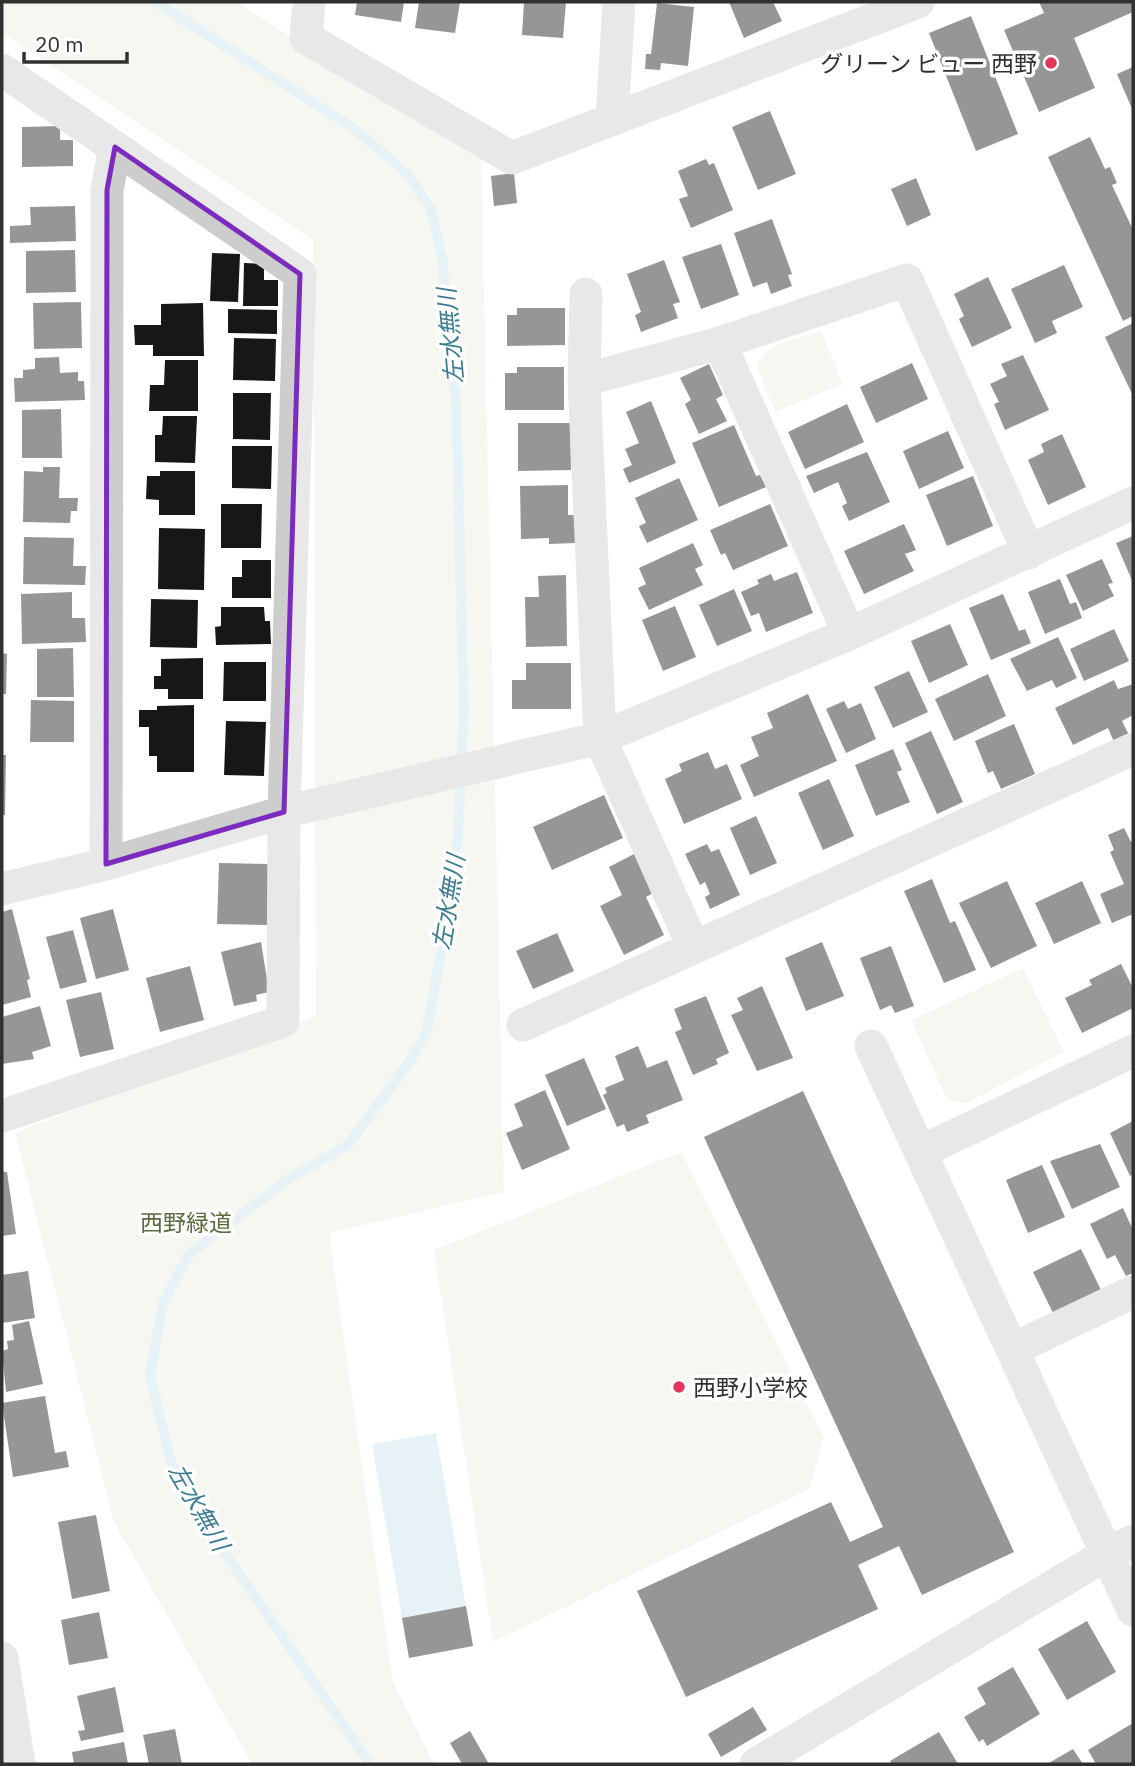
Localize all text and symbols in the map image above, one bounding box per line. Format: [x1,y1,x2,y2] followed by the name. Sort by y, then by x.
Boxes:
[24,21,128,65] scale bar
[35,30,84,58] text: 20 m
[820,48,1037,78] place label: グリーン ビュー 西野
[1043,55,1059,71] marker: グリーン ビュー 西野
[430,284,470,385] water label: 左水無川
[425,849,472,952] water label: 左水無川
[140,1207,232,1237] park label: 西野緑道
[693,1372,808,1402] place label: 西野小学校
[671,1379,687,1395] marker: 西野小学校
[161,1457,238,1559] water label: 左水無川

